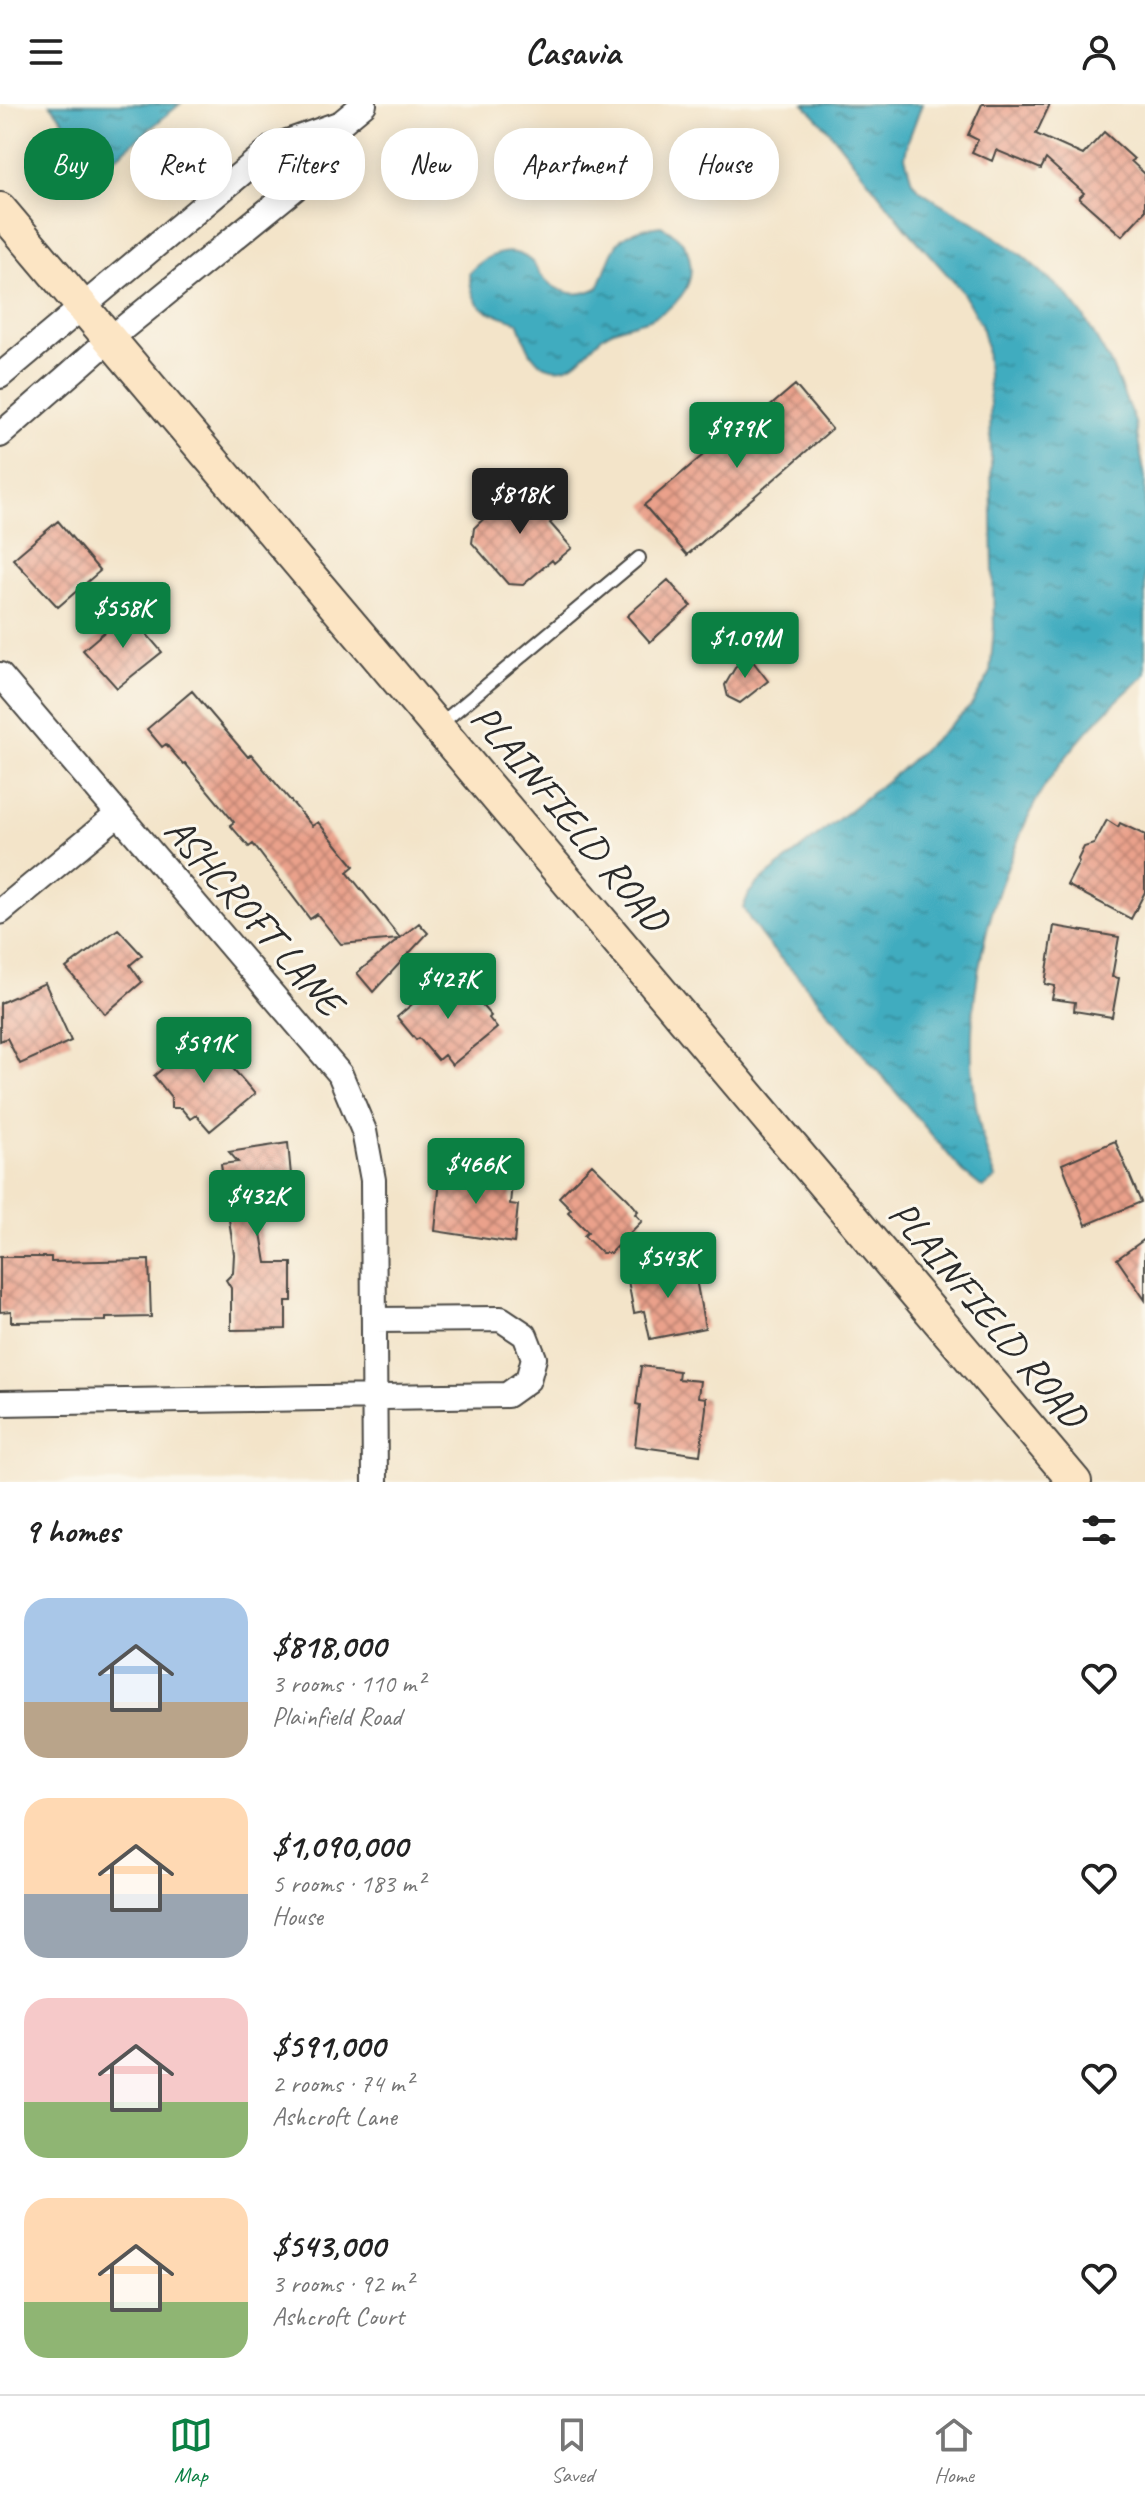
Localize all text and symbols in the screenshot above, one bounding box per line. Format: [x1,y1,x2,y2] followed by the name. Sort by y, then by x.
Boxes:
[525,29,620,75] text: Casavia
[24,30,68,74] icon: menu
[1077,30,1121,74] icon: person
[24,128,114,200] chip: Buy
[130,128,232,200] chip: Rent
[248,128,365,200] chip: Filters
[381,128,478,200] chip: New
[494,128,653,200] chip: Apartment
[669,128,779,200] chip: House
[681,402,793,470] pin: $979K
[707,411,767,444] text: $979K
[464,468,576,536] pin: $818K
[490,477,550,510] text: $818K
[67,582,179,650] pin: $558K
[93,591,153,624] text: $558K
[680,612,810,680] pin: $1.09M
[710,621,780,654] text: $1.09M
[460,694,682,944] street label: PLAINFIELD ROAD
[154,806,357,1029] street label: ASHCROFT LANE
[392,953,504,1021] pin: $427K
[418,962,478,995] text: $427K
[148,1017,260,1085] pin: $591K
[174,1026,234,1059] text: $591K
[420,1138,532,1206] pin: $466K
[445,1147,507,1180] text: $466K
[201,1170,313,1238] pin: $432K
[227,1179,287,1212] text: $432K
[878,1190,1100,1440] street label: PLAINFIELD ROAD
[612,1232,724,1300] pin: $543K
[638,1241,698,1274] text: $543K
[1077,1508,1121,1552] icon: filters
[24,1509,120,1552] text: 9 homes
[272,1624,386,1667] text: $818,000
[88,1630,184,1726] icon: home
[1077,1656,1121,1700] icon: heart
[272,1667,424,1700] text: 3 rooms · 110 m²
[272,1700,401,1733] text: Plainfield Road
[272,1824,407,1867] text: $1,090,000
[88,1830,184,1926] icon: home
[1077,1856,1121,1900] icon: heart
[272,1867,424,1900] text: 5 rooms · 183 m²
[272,1900,323,1933] text: House
[272,2024,385,2067] text: $591,000
[88,2030,184,2126] icon: home
[1077,2056,1121,2100] icon: heart
[272,2067,413,2100] text: 2 rooms · 74 m²
[272,2100,397,2133] text: Ashcroft Lane
[272,2224,385,2267] text: $543,000
[88,2230,184,2326] icon: home
[1077,2256,1121,2300] icon: heart
[272,2267,413,2300] text: 3 rooms · 92 m²
[272,2300,404,2333] text: Ashcroft Court
[169,2413,213,2489] tab: Map
[550,2413,594,2489] tab: Saved
[932,2413,976,2489] tab: Home

